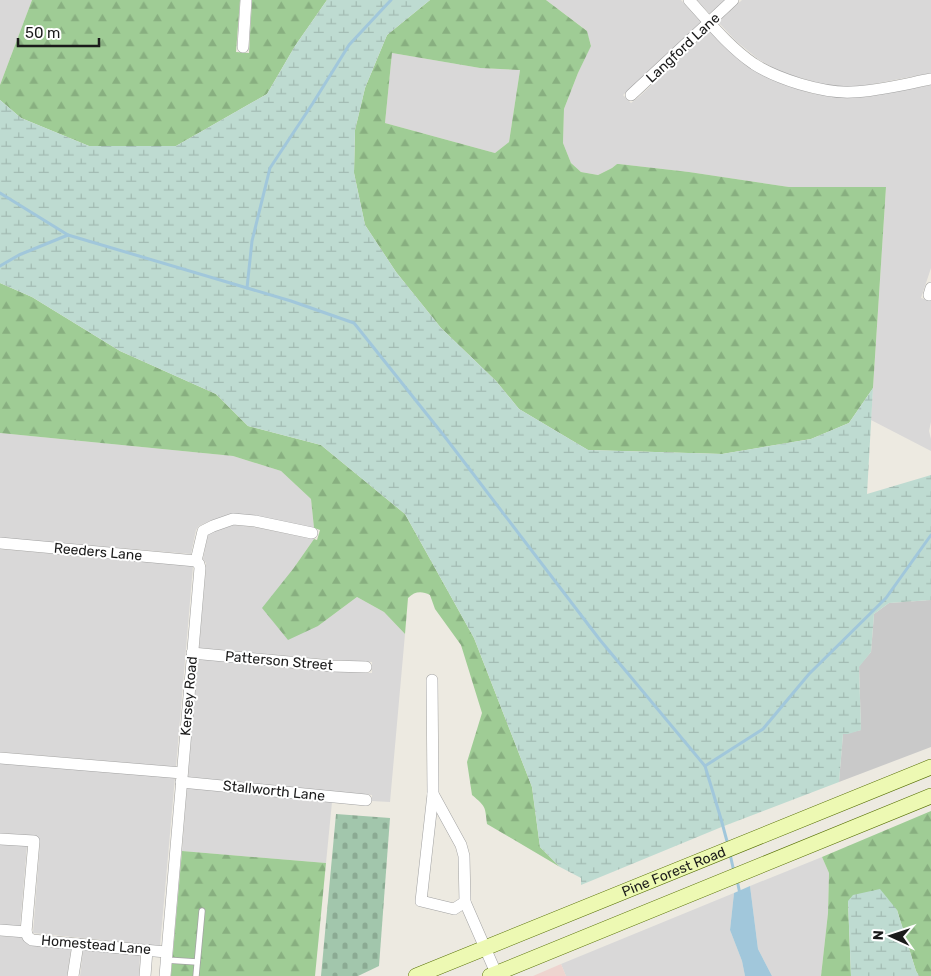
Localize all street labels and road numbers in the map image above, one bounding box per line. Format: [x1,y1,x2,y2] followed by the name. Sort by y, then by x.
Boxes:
[643,9,724,86] street label: Langford Lane
[53,540,143,564] street label: Reeders Lane
[224,648,334,674] street label: Patterson Street
[177,655,201,737] street label: Kersey Road
[222,777,326,805] street label: Stallworth Lane
[619,843,728,900] street label: Pine Forest Road
[40,932,152,958] street label: Homestead Lane

